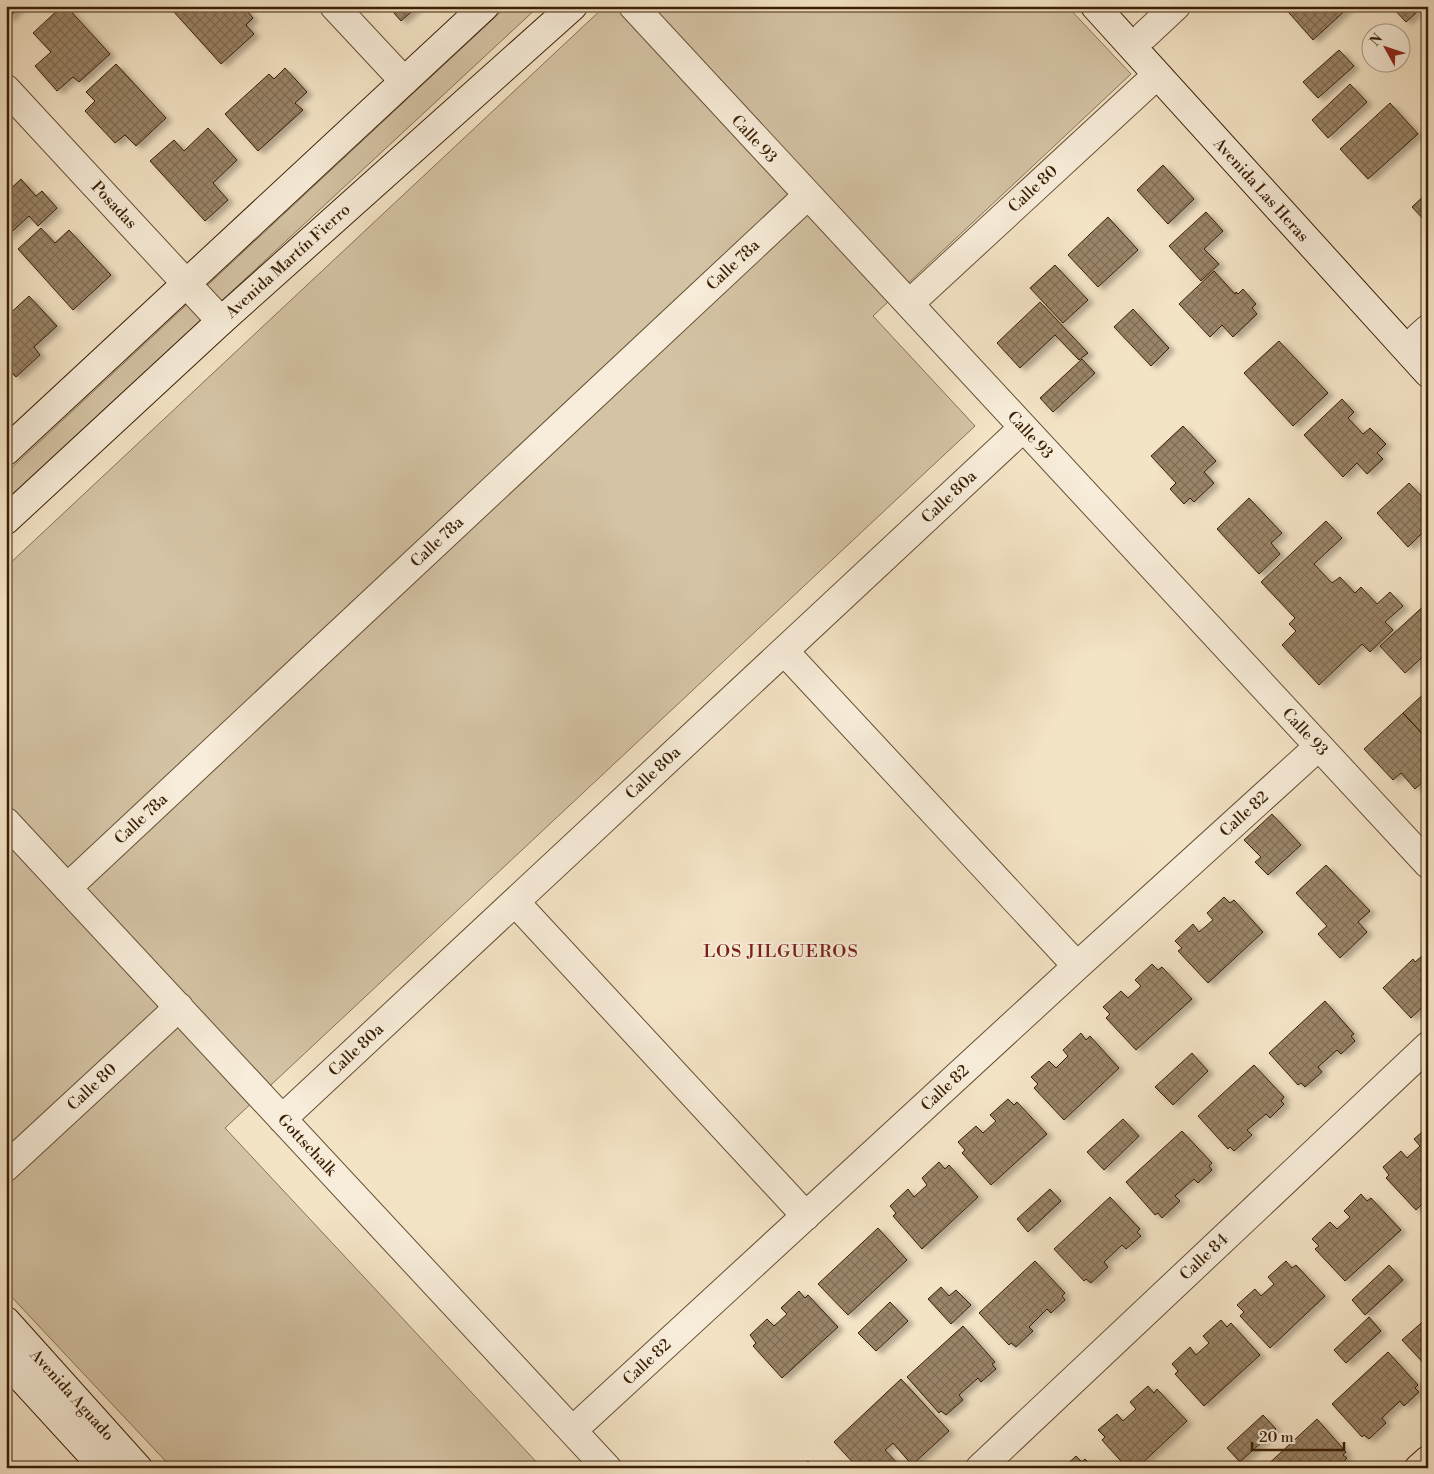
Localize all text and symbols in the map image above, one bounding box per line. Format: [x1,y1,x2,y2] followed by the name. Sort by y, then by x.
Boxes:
[1362,22,1412,72] north arrow
[1366,30,1387,50] text: N
[727,111,781,167] street label: Calle 93
[1208,133,1313,246] street label: Avenida Las Heras
[1004,161,1062,217] street label: Calle 80
[87,177,141,233] street label: Posadas
[221,200,355,323] street label: Avenida Martín Fierro
[702,235,764,295] street label: Calle 78a
[1003,407,1057,463] street label: Calle 93
[917,466,982,528] street label: Calle 80a
[406,512,468,572] street label: Calle 78a
[1278,704,1332,760] street label: Calle 93
[621,742,686,804] street label: Calle 80a
[1215,787,1273,841] street label: Calle 82
[110,789,172,849] street label: Calle 78a
[703,940,859,963] district label: LOS JILGUEROS
[324,1019,389,1081] street label: Calle 80a
[63,1059,121,1115] street label: Calle 80
[917,1061,973,1115] street label: Calle 82
[273,1110,342,1181] street label: Gottschalk
[1175,1229,1233,1285] street label: Calle 84
[619,1335,675,1389] street label: Calle 82
[25,1344,118,1445] street label: Avenida Aguado
[1252,1419,1344,1451] scale bar
[1259,1428,1294,1447] text: 20 m

